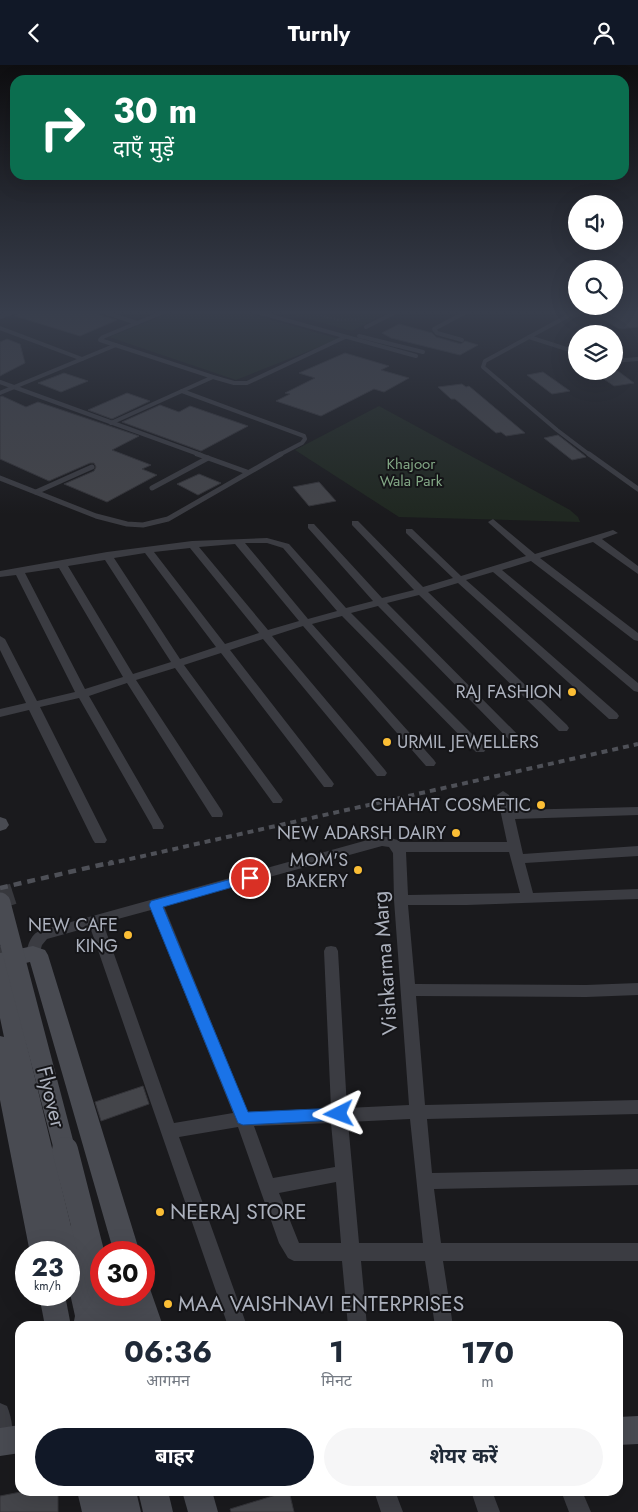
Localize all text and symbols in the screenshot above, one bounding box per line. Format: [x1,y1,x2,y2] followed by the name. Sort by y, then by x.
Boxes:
[288,17,350,49] text: Turnly
[20,19,48,47] icon: back
[590,19,618,47] icon: person
[113,86,197,136] text: 30 m
[30,95,95,160] icon: right
[113,132,174,164] text: दाएँ मुड़ें
[568,195,623,380] map controls
[568,195,623,250] button: sound
[568,260,623,315] button: search
[568,325,623,380] button: layers
[380,453,443,492] park label: Khajoor Wala Park
[455,679,562,705] place label: RAJ FASHION
[566,686,578,698] marker: RAJ FASHION
[397,729,539,755] place label: URMIL JEWELLERS
[381,736,393,748] marker: URMIL JEWELLERS
[371,792,531,818] place label: CHAHAT COSMETIC
[535,799,547,811] marker: CHAHAT COSMETIC
[277,820,447,846] place label: NEW ADARSH DAIRY
[450,827,462,839] marker: NEW ADARSH DAIRY
[286,847,349,894] place label: MOM'S BAKERY
[229,857,271,899] pin
[236,864,264,892] icon: arrive
[352,864,364,876] marker: MOM'S BAKERY
[365,890,405,1036] street label: Vishkarma Marg
[28,912,118,959] place label: NEW CAFE KING
[122,929,134,941] marker: NEW CAFE KING
[29,1063,73,1132] street label: Flyover
[312,1087,364,1139] position arrow
[170,1197,306,1227] place label: NEERAJ STORE
[154,1206,166,1218] marker: NEERAJ STORE
[90,1241,155,1306] speed limit sign: 30
[32,1249,63,1285] text: 23
[34,1277,61,1295] text: km/h
[178,1289,464,1319] place label: MAA VAISHNAVI ENTERPRISES
[162,1298,174,1310] marker: MAA VAISHNAVI ENTERPRISES
[124,1330,212,1373] text: 06:36
[329,1330,344,1373] text: 1
[461,1331,514,1374] text: 170
[146,1369,190,1392] text: आगमन
[321,1369,352,1392] text: मिनट
[481,1370,494,1393] text: m
[35,1428,314,1486] button: बाहर
[324,1428,603,1486] button: शेयर करें

